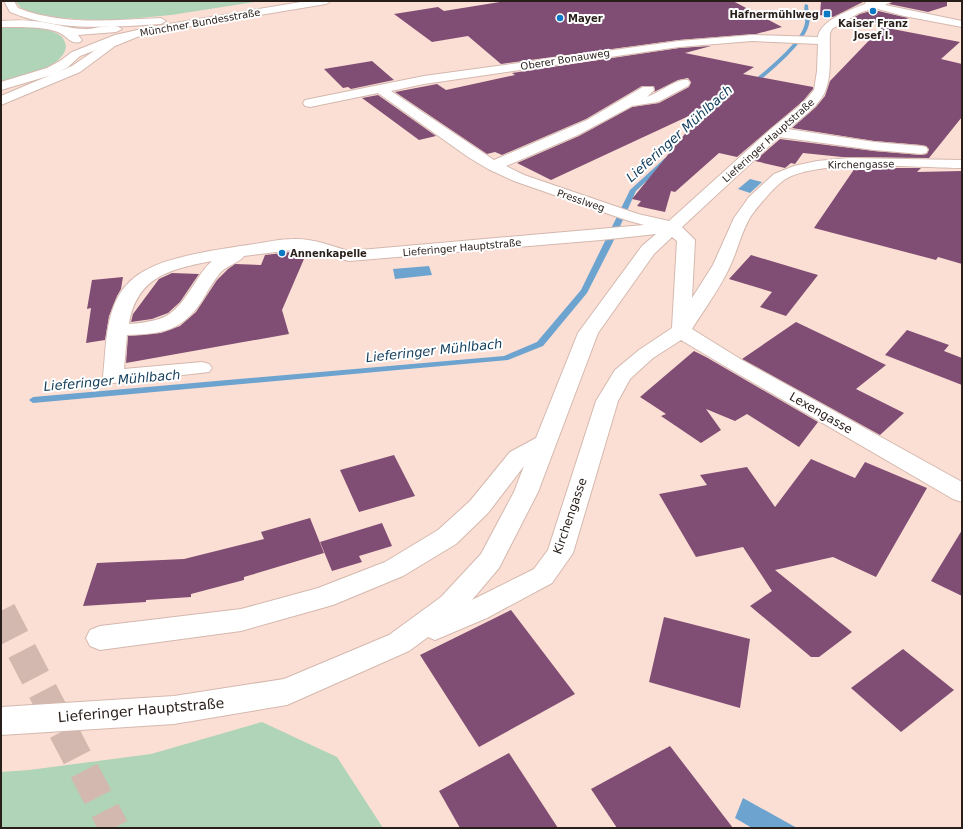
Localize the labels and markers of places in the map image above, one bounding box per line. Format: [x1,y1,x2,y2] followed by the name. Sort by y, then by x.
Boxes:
[868,6,878,16] marker: Kaiser Franz Josef I.
[729,9,819,20] place label: Hafnermühlweg
[822,9,832,19] marker: Hafnermühlweg
[555,13,565,23] marker: Mayer
[568,13,603,24] place label: Mayer
[838,18,908,41] place label: Kaiser Franz Josef I.
[277,248,287,258] marker: Annenkapelle
[290,248,367,259] place label: Annenkapelle

